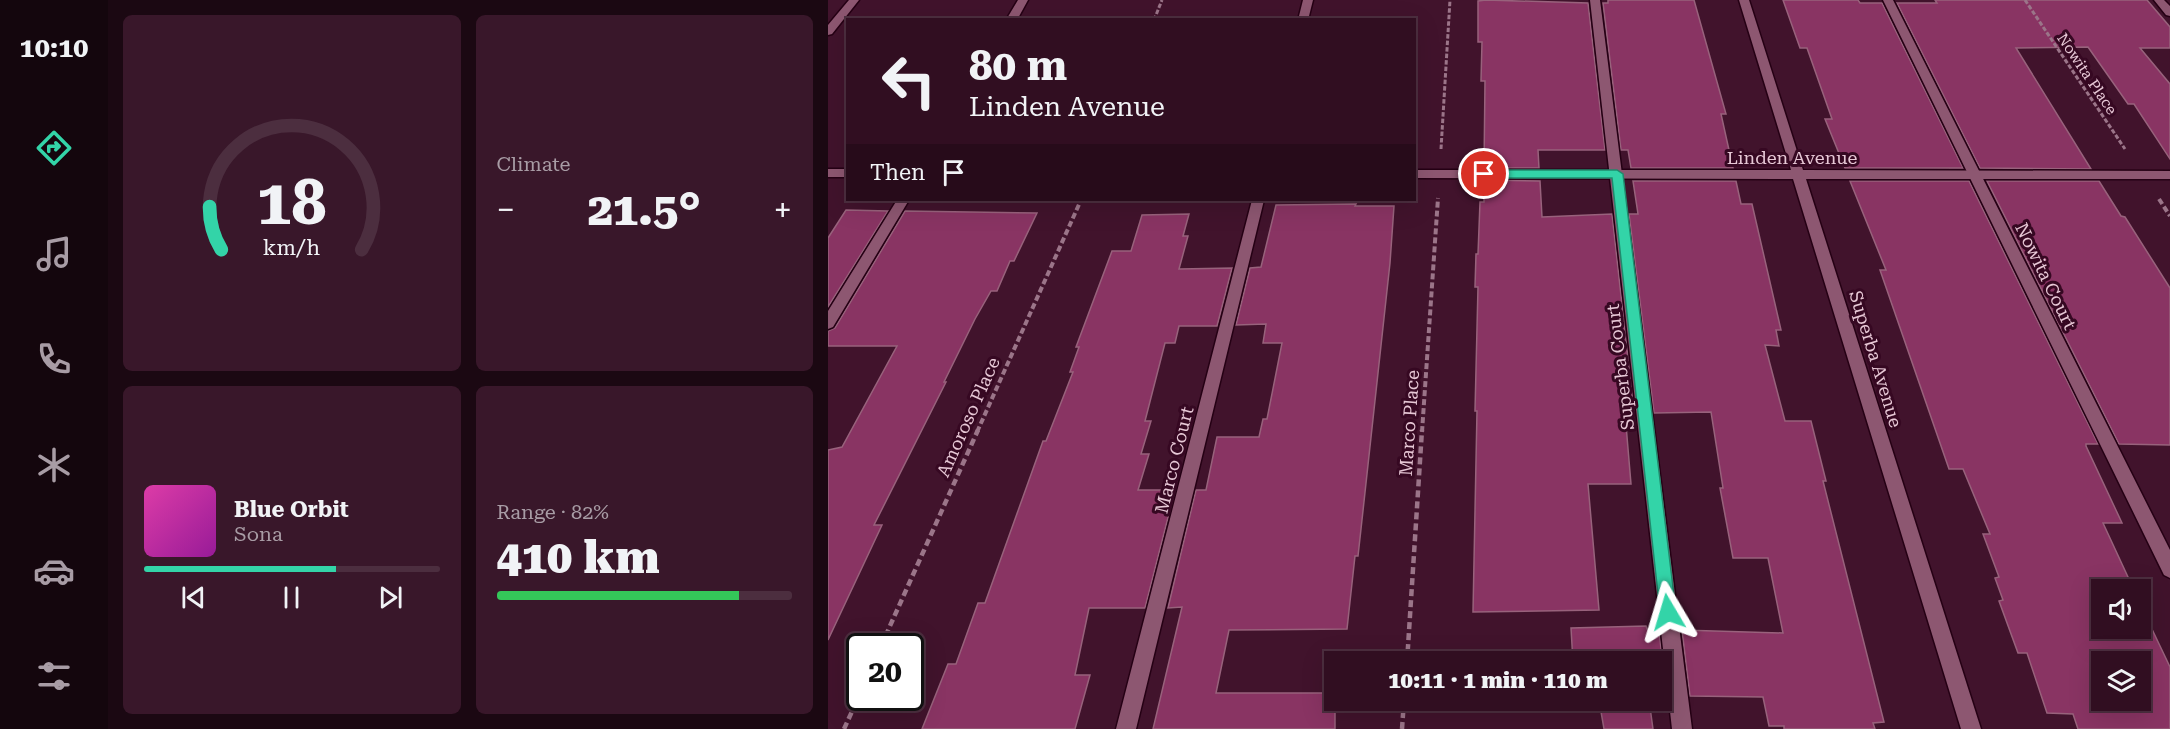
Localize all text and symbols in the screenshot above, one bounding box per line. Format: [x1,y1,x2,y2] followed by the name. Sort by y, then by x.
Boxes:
[2053,30,2121,118] street label: Nowita Place
[20,32,88,64] text: 10:10
[969,41,1067,90] text: 80 m
[870,42,948,120] icon: left
[969,91,1165,123] text: Linden Avenue
[33,127,75,169] icon: directions
[1727,147,1857,168] street label: Linden Avenue
[1458,148,1509,199] pin
[497,152,571,176] text: Climate
[937,156,970,189] icon: arrive
[1467,157,1500,190] icon: arrive
[870,160,925,185] text: Then
[257,166,327,239] text: 18
[588,183,701,236] text: 21.5°
[497,190,515,229] text: −
[774,190,792,229] text: +
[2011,219,2081,333] street label: Nowita Court
[33,233,75,275] icon: music
[263,235,321,260] text: km/h
[1845,288,1907,430] street label: Superba Avenue
[1602,302,1638,431] street label: Superba Court
[33,338,75,380] icon: phone
[932,354,1004,480] street label: Amoroso Place
[1395,369,1423,477] street label: Marco Place
[1151,404,1197,516] street label: Marco Court
[33,444,75,486] icon: climate
[234,497,349,522] text: Blue Orbit
[497,500,609,524] text: Range · 82%
[234,522,283,546] text: Sona
[497,531,660,584] text: 410 km
[33,550,75,592] icon: car
[2091,579,2151,711] map controls
[2091,579,2151,639] button: sound
[1636,580,1700,644] position arrow
[177,581,210,614] icon: previous
[275,581,308,614] icon: pause
[374,581,407,614] icon: next
[846,633,924,711] speed limit sign: 20
[2091,651,2151,711] button: layers
[33,655,75,697] icon: filters
[1388,668,1608,693] text: 10:11 · 1 min · 110 m

